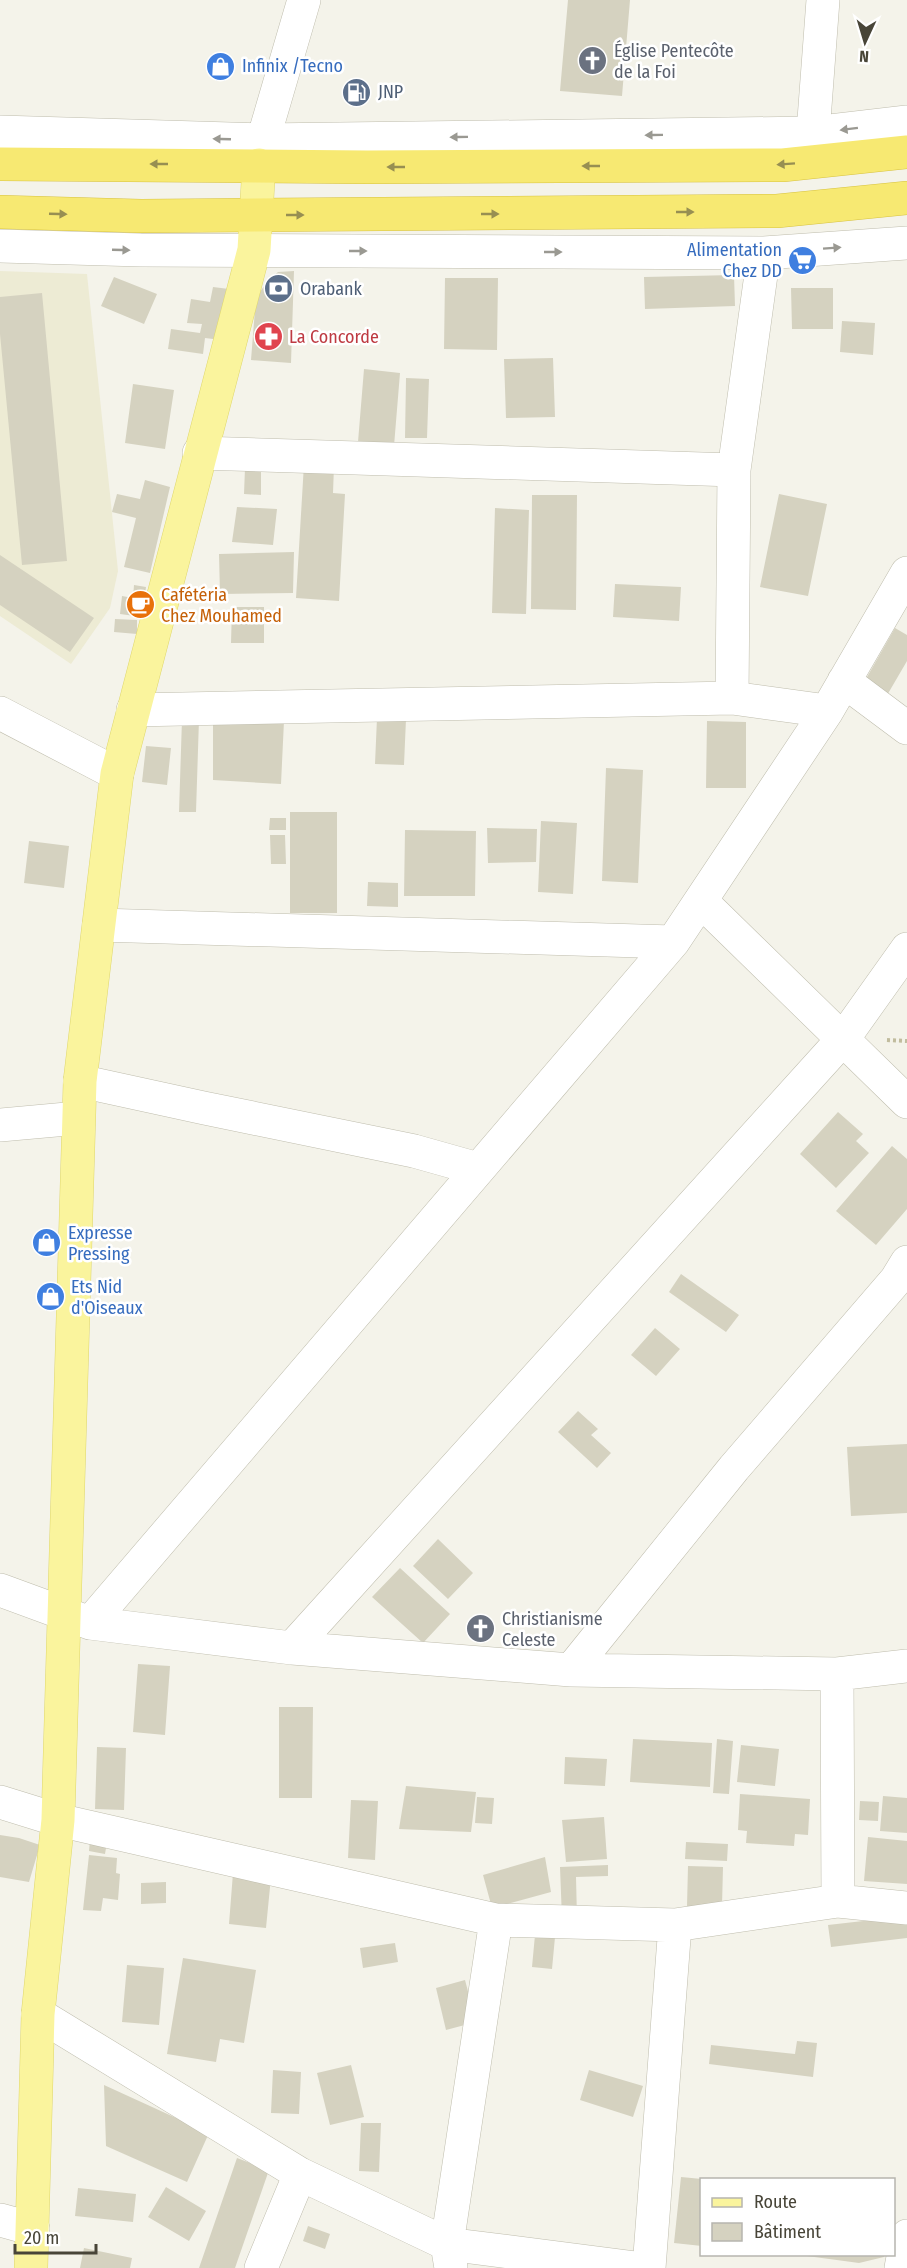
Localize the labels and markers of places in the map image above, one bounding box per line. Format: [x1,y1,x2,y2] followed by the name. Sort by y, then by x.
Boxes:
[614,39,734,83] place label: Église Pentecôte de la Foi
[577,45,609,77] church icon: Église Pentecôte de la Foi
[205,50,237,82] shop icon: Infinix /Tecno
[242,55,343,77] place label: Infinix /Tecno
[341,76,373,108] fuel station icon: JNP
[378,81,403,103] place label: JNP
[687,239,782,282] place label: Alimentation Chez DD
[787,244,819,276] supermarket icon: Alimentation Chez DD
[263,273,295,305] bank icon: Orabank
[300,278,363,300] place label: Orabank
[252,321,284,353] pharmacy icon: La Concorde
[289,326,379,348] place label: La Concorde
[161,584,282,627] place label: Cafétéria Chez Mouhamed
[124,589,156,621] cafe icon: Cafétéria Chez Mouhamed
[68,1222,133,1265] place label: Expresse Pressing
[31,1227,63,1259] shop icon: Expresse Pressing
[71,1276,143,1319] place label: Ets Nid d'Oiseaux
[34,1281,66,1313] shop icon: Ets Nid d'Oiseaux
[502,1608,603,1651] place label: Christianisme Celeste
[465,1613,497,1645] church icon: Christianisme Celeste

